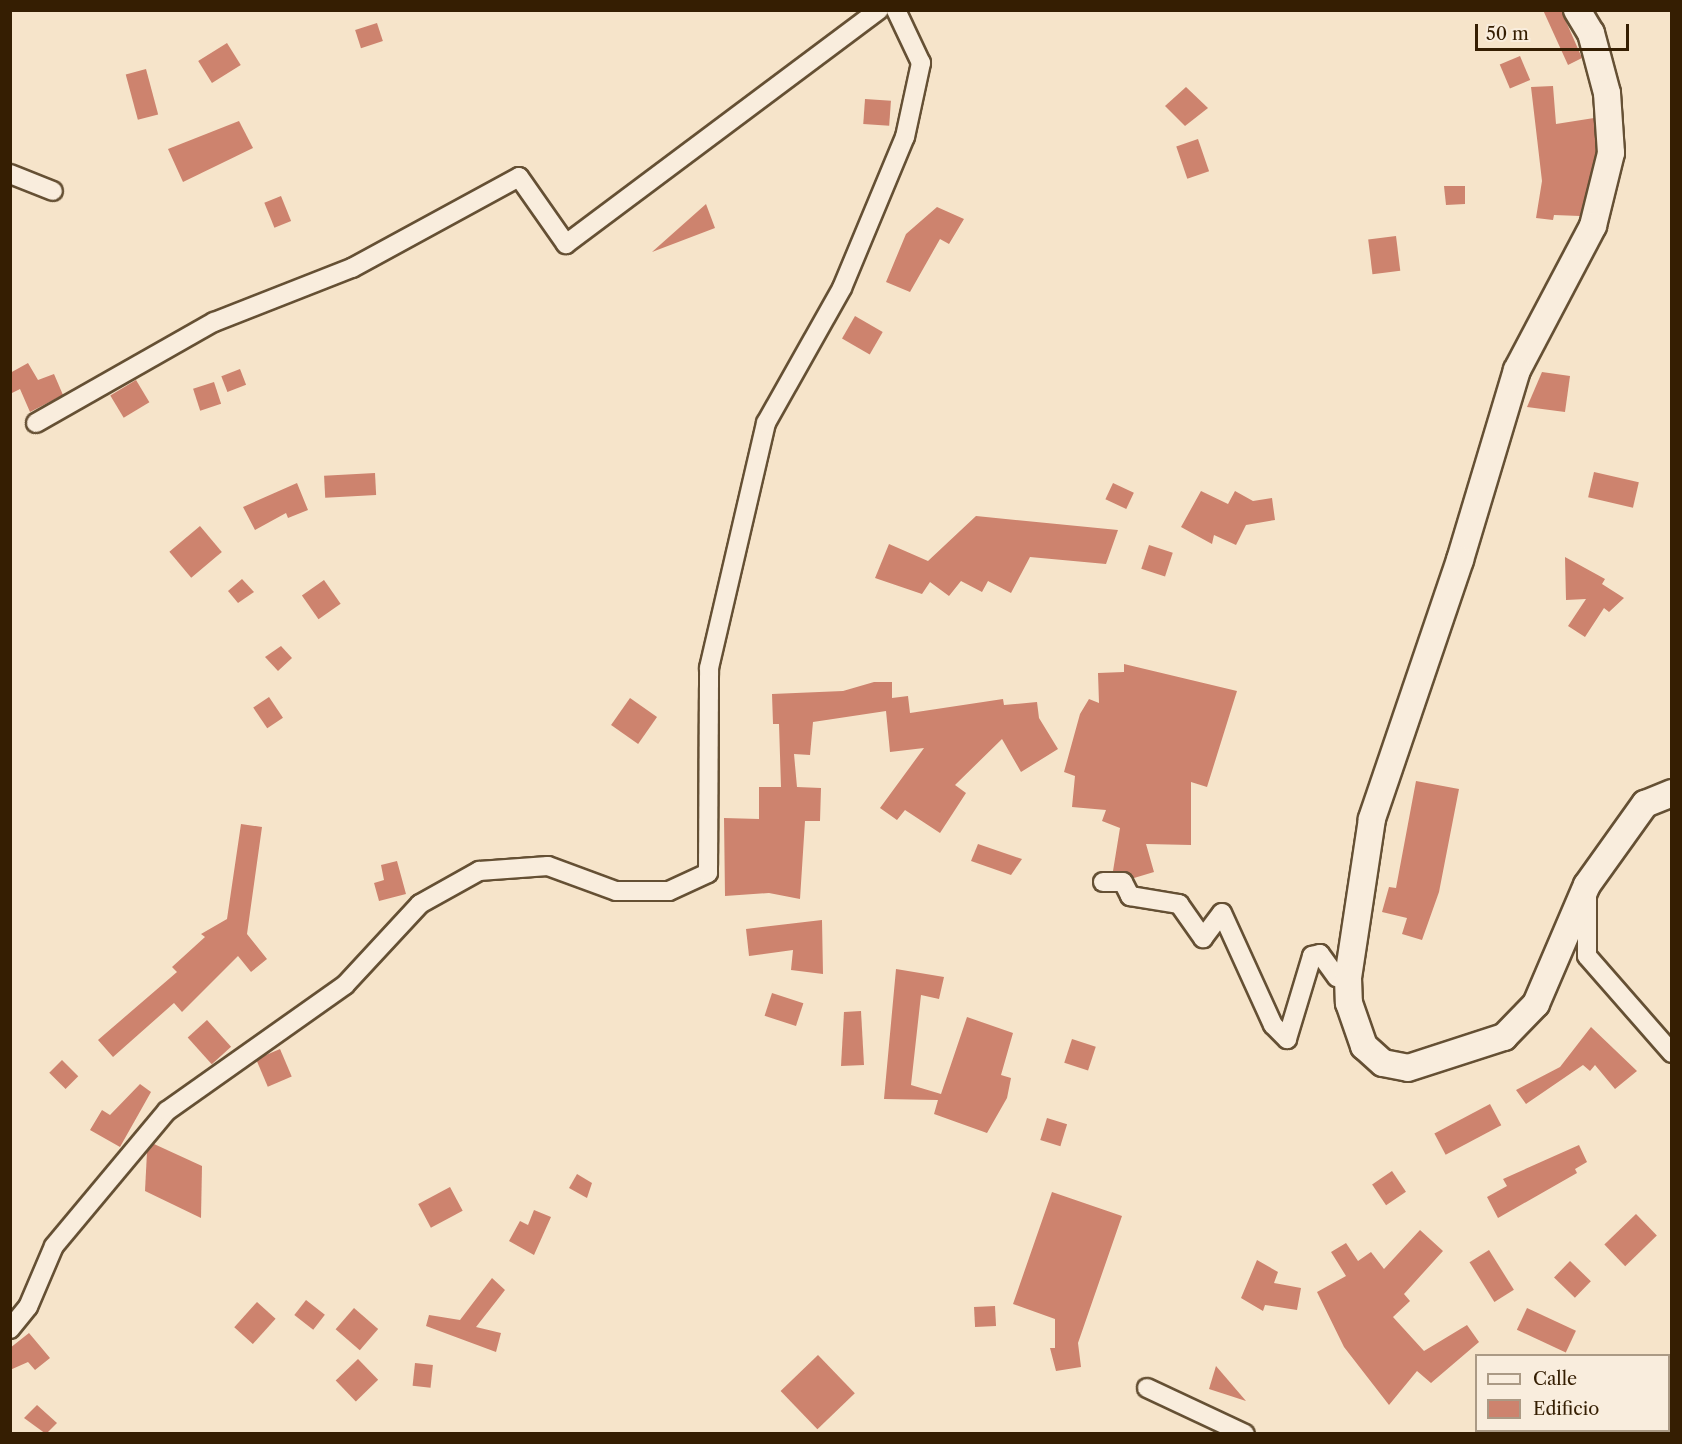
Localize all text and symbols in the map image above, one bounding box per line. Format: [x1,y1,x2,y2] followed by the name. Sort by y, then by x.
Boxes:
[1478,12,1632,50] scale bar
[1486,23,1529,45] text: 50 m
[1475,1354,1670,1432] legend
[1533,1368,1577,1390] text: Calle
[1533,1398,1599,1420] text: Edificio

